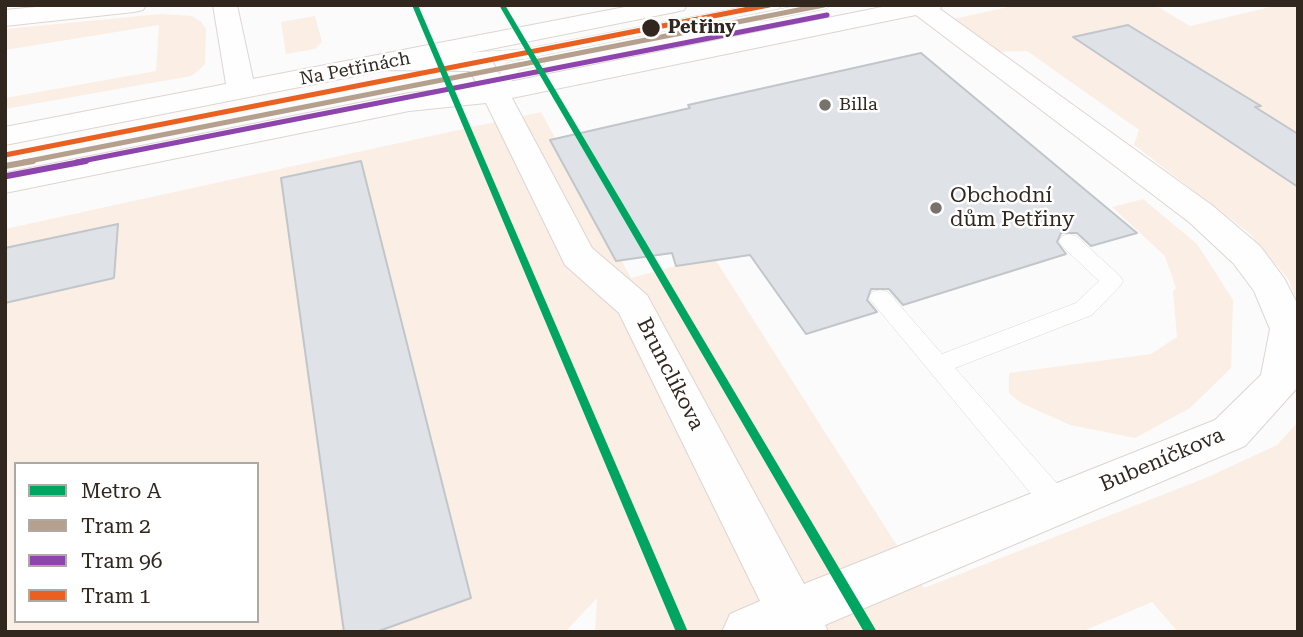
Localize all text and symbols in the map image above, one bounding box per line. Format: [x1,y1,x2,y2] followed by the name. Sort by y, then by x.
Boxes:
[640,17,662,39] marker: Petřiny
[668,17,736,39] place label: Petřiny
[298,48,412,90] street label: Na Petřinách
[839,94,878,116] place label: Billa
[817,97,833,113] marker: Billa
[950,183,1075,233] place label: Obchodní dům Petřiny
[928,200,944,216] marker: Obchodní dům Petřiny
[631,314,709,434] street label: Brunclíkova
[1096,423,1228,497] street label: Bubeníčkova
[14,462,259,623] legend
[81,479,161,503] text: Metro A
[81,514,151,538] text: Tram 2
[81,549,163,573] text: Tram 96
[81,584,151,608] text: Tram 1

